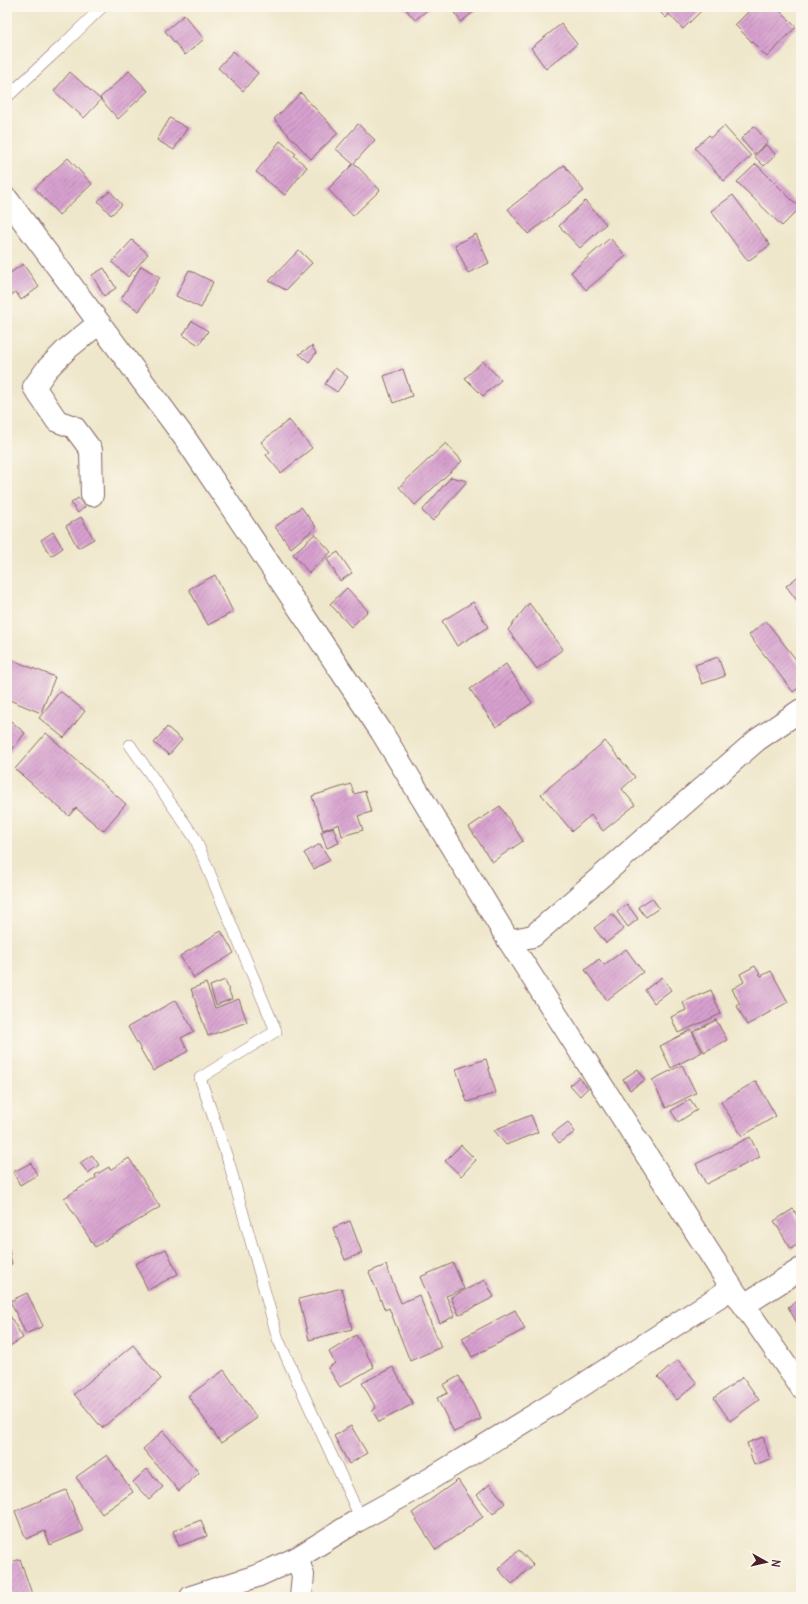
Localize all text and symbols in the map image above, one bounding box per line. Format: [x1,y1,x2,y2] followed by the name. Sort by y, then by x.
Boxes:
[746,1542,786,1582] north arrow
[768,1559,783,1568] text: N

